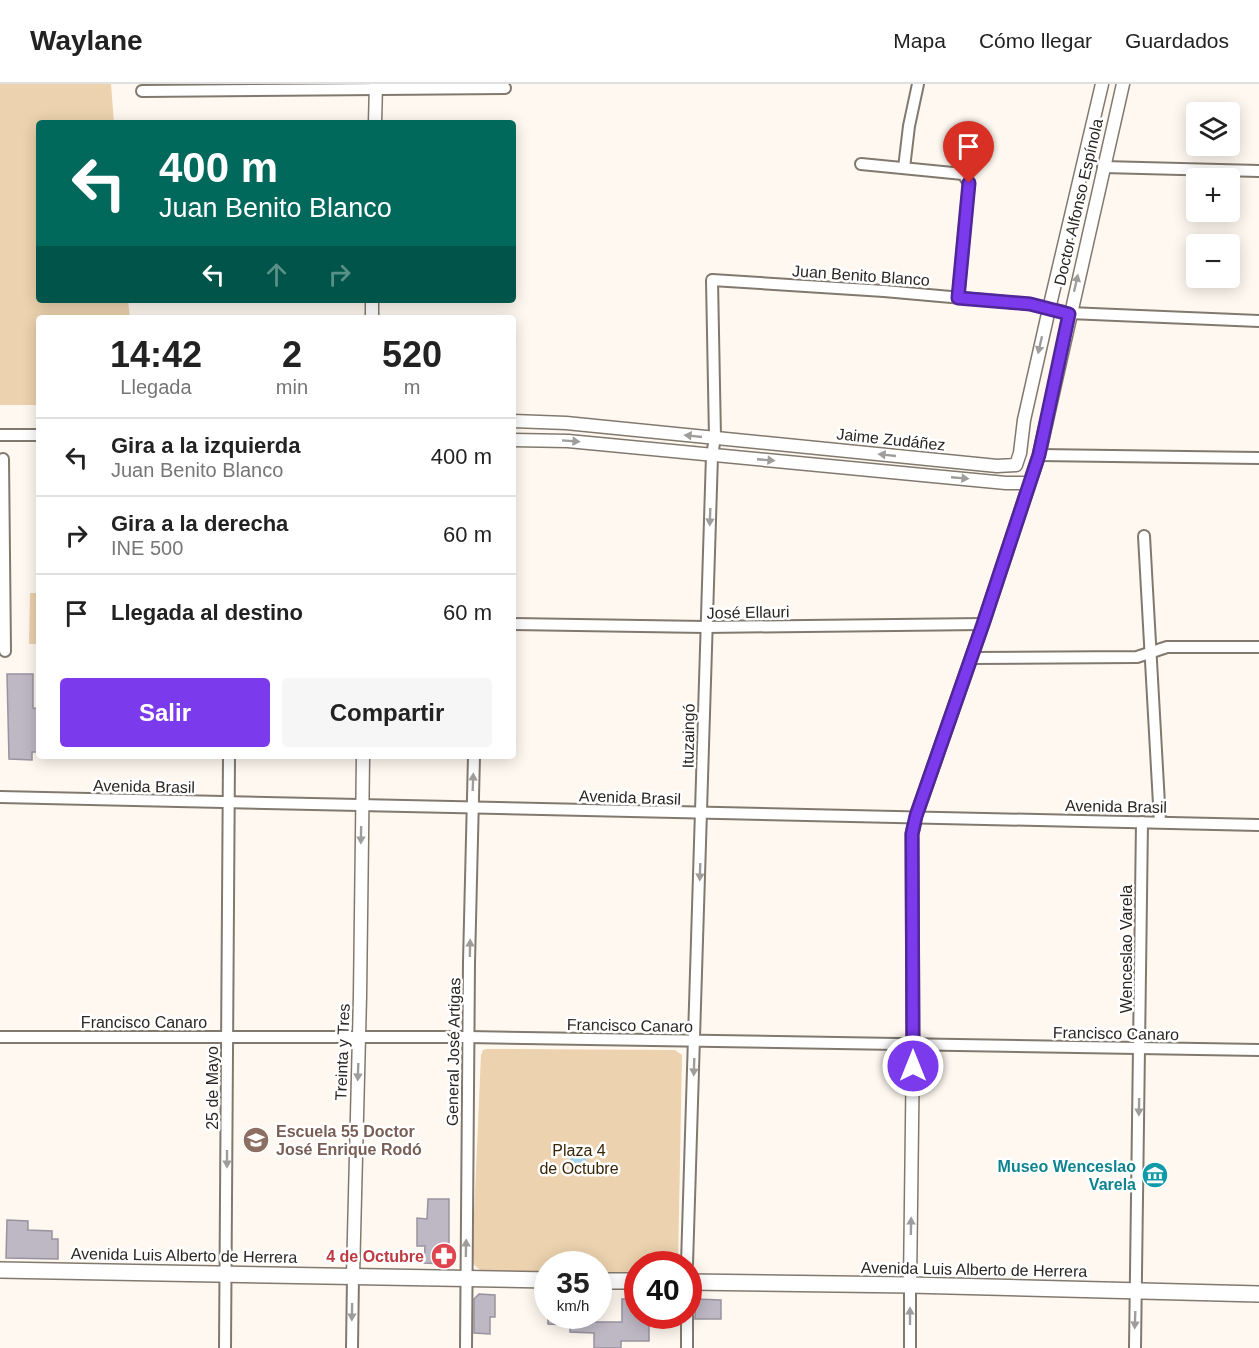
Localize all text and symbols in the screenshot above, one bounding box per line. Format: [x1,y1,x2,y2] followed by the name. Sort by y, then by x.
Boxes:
[30,25,143,56] text: Waylane
[893,29,946,52] text: Mapa
[979,29,1092,52] text: Cómo llegar
[1125,29,1229,52] text: Guardados
[1186,102,1240,288] map controls
[1186,102,1240,156] button: layers
[1051,117,1106,287] street label: Doctor Alfonso Espínola
[943,121,994,183] pin
[952,130,985,163] icon: arrive
[60,144,138,222] icon: left
[159,144,278,191] text: 400 m
[1186,168,1240,222] button: +
[159,193,392,223] text: Juan Benito Blanco
[1186,234,1240,288] button: −
[197,258,230,291] icon: left
[260,258,293,291] icon: ahead
[323,258,356,291] icon: right
[792,262,930,289] street label: Juan Benito Blanco
[1072,274,1082,292] one-way arrow
[110,334,202,375] text: 14:42
[282,334,302,375] text: 2
[382,334,442,375] text: 520
[1035,336,1045,355] one-way arrow
[120,376,192,398] text: Llegada
[276,376,308,398] text: min
[404,376,420,398] text: m
[836,425,946,454] street label: Jaime Zudáñez
[683,431,702,441] one-way arrow
[111,433,301,458] text: Gira a la izquierda
[562,437,581,446] one-way arrow
[60,441,93,474] icon: left
[431,444,492,469] text: 400 m
[877,450,896,460] one-way arrow
[756,455,775,465] one-way arrow
[111,459,283,481] text: Juan Benito Blanco
[950,473,969,483] one-way arrow
[705,508,714,527] one-way arrow
[111,511,288,536] text: Gira a la derecha
[60,519,93,552] icon: right
[443,522,492,547] text: 60 m
[111,537,183,559] text: INE 500
[60,597,93,630] icon: arrive
[111,600,303,625] text: Llegada al destino
[443,600,492,625] text: 60 m
[707,603,790,622] street label: José Ellauri
[60,678,270,747] button: Salir
[282,678,492,747] button: Compartir
[679,703,698,769] street label: Ituzaingó
[468,772,478,791] one-way arrow
[93,777,195,796] street label: Avenida Brasil
[579,787,681,808] street label: Avenida Brasil
[1065,797,1167,816] street label: Avenida Brasil
[357,826,366,845] one-way arrow
[695,863,705,882] one-way arrow
[1118,885,1135,1013] street label: Wenceslao Varela
[465,938,475,957] one-way arrow
[444,978,463,1126] street label: General José Artigas
[332,1003,353,1101] street label: Treinta y Tres
[81,1014,207,1031] street label: Francisco Canaro
[567,1016,693,1035] street label: Francisco Canaro
[1053,1024,1179,1043] street label: Francisco Canaro
[881,1034,945,1098] position arrow
[204,1046,221,1130] street label: 25 de Mayo
[689,1058,698,1077] one-way arrow
[353,1063,363,1082] one-way arrow
[1134,1098,1144,1117] one-way arrow
[276,1123,422,1158] place label: Escuela 55 Doctor José Enrique Rodó
[241,1125,271,1155] school or university icon: Escuela 55 Doctor José Enrique Rodó
[539,1142,619,1177] park label: Plaza 4 de Octubre
[222,1149,231,1168] one-way arrow
[998,1158,1136,1193] place label: Museo Wenceslao Varela
[1140,1160,1170,1190] museum icon: Museo Wenceslao Varela
[906,1217,916,1236] one-way arrow
[461,1238,471,1257] one-way arrow
[429,1241,459,1271] pharmacy icon: 4 de Octubre
[71,1245,297,1266] street label: Avenida Luis Alberto de Herrera
[326,1248,424,1265] place label: 4 de Octubre
[624,1251,702,1329] speed limit sign: 40
[861,1259,1087,1280] street label: Avenida Luis Alberto de Herrera
[556,1266,590,1299] text: 35
[557,1297,589,1314] text: km/h
[347,1302,357,1321] one-way arrow
[905,1307,915,1326] one-way arrow
[1131,1310,1140,1329] one-way arrow

